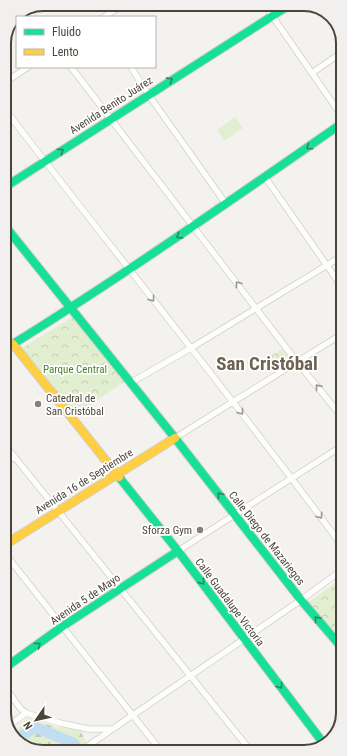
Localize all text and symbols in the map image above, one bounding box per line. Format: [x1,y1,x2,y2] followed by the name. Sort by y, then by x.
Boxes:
[16,16,156,68] legend
[52,25,81,39] text: Fluido
[52,45,79,59] text: Lento
[67,74,155,137] street label: Avenida Benito Juárez
[166,77,173,85] one-way arrow
[306,142,313,150] one-way arrow
[57,148,64,156] one-way arrow
[176,231,183,239] one-way arrow
[236,282,243,289] one-way arrow
[147,295,154,302] one-way arrow
[216,352,318,375] district label: San Cristóbal
[43,363,107,376] park label: Parque Central
[315,385,322,392] one-way arrow
[46,392,104,418] place label: Catedral de San Cristóbal
[33,399,43,409] marker: Catedral de San Cristóbal
[237,408,244,415] one-way arrow
[33,446,136,517] street label: Avenida 16 de Septiembre
[226,489,307,588] street label: Calle Diego de Mazariegos
[217,493,224,500] one-way arrow
[315,511,322,518] one-way arrow
[142,524,192,537] place label: Sforza Gym
[195,525,205,535] marker: Sforza Gym
[192,556,267,649] street label: Calle Guadalupe Victoria
[48,571,123,628] street label: Avenida 5 de Mayo
[197,578,204,585] one-way arrow
[315,617,322,624] one-way arrow
[33,642,40,649] one-way arrow
[275,681,282,688] one-way arrow
[16,700,56,740] north arrow
[21,719,35,732] text: N

